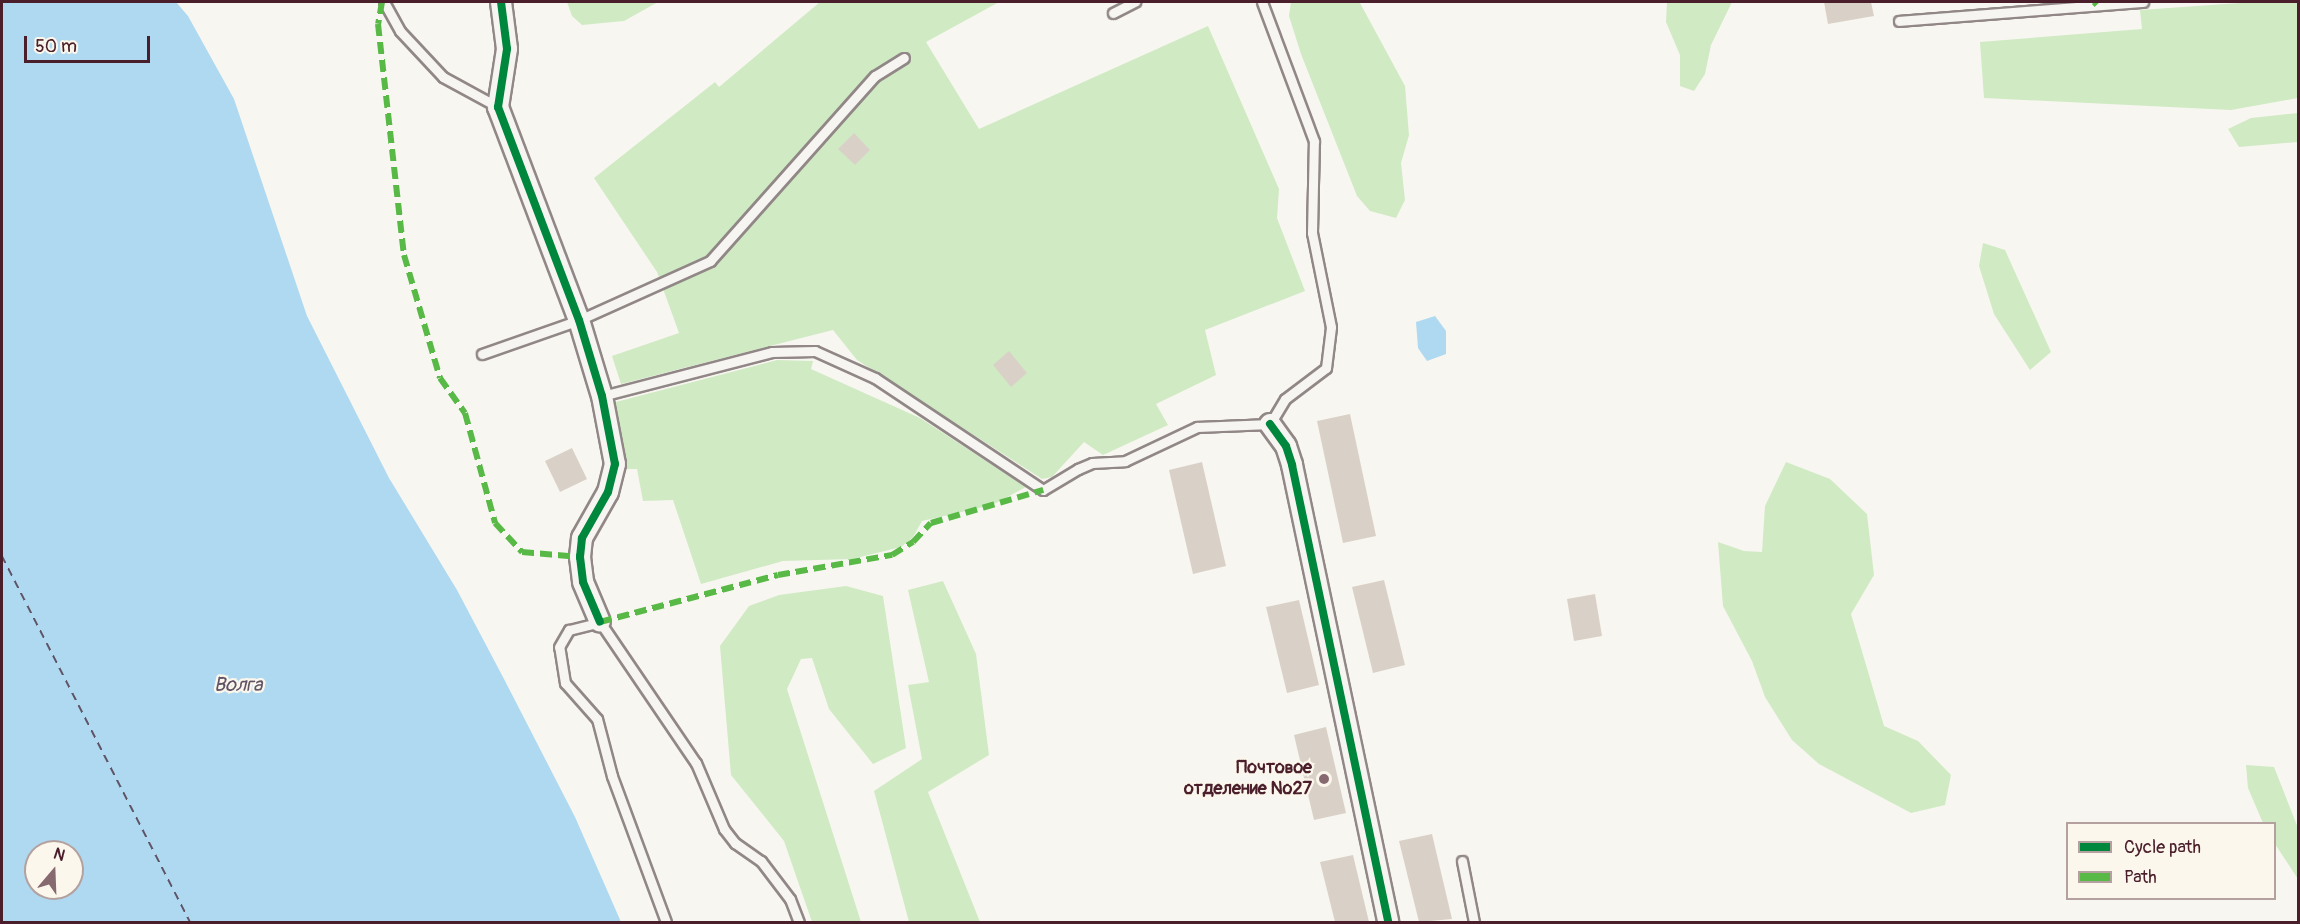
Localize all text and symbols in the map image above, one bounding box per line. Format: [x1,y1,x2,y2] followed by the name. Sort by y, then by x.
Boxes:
[27,24,153,62] scale bar
[35,35,77,58] text: 50 m
[214,672,262,696] water label: Волга
[1184,758,1312,800] place label: Почтовое отделение №27
[1317,772,1331,786] marker: Почтовое отделение №27
[2066,822,2276,900] legend
[2124,836,2201,859] text: Cycle path
[24,840,84,900] north arrow
[51,844,68,866] text: N
[2124,866,2157,889] text: Path

